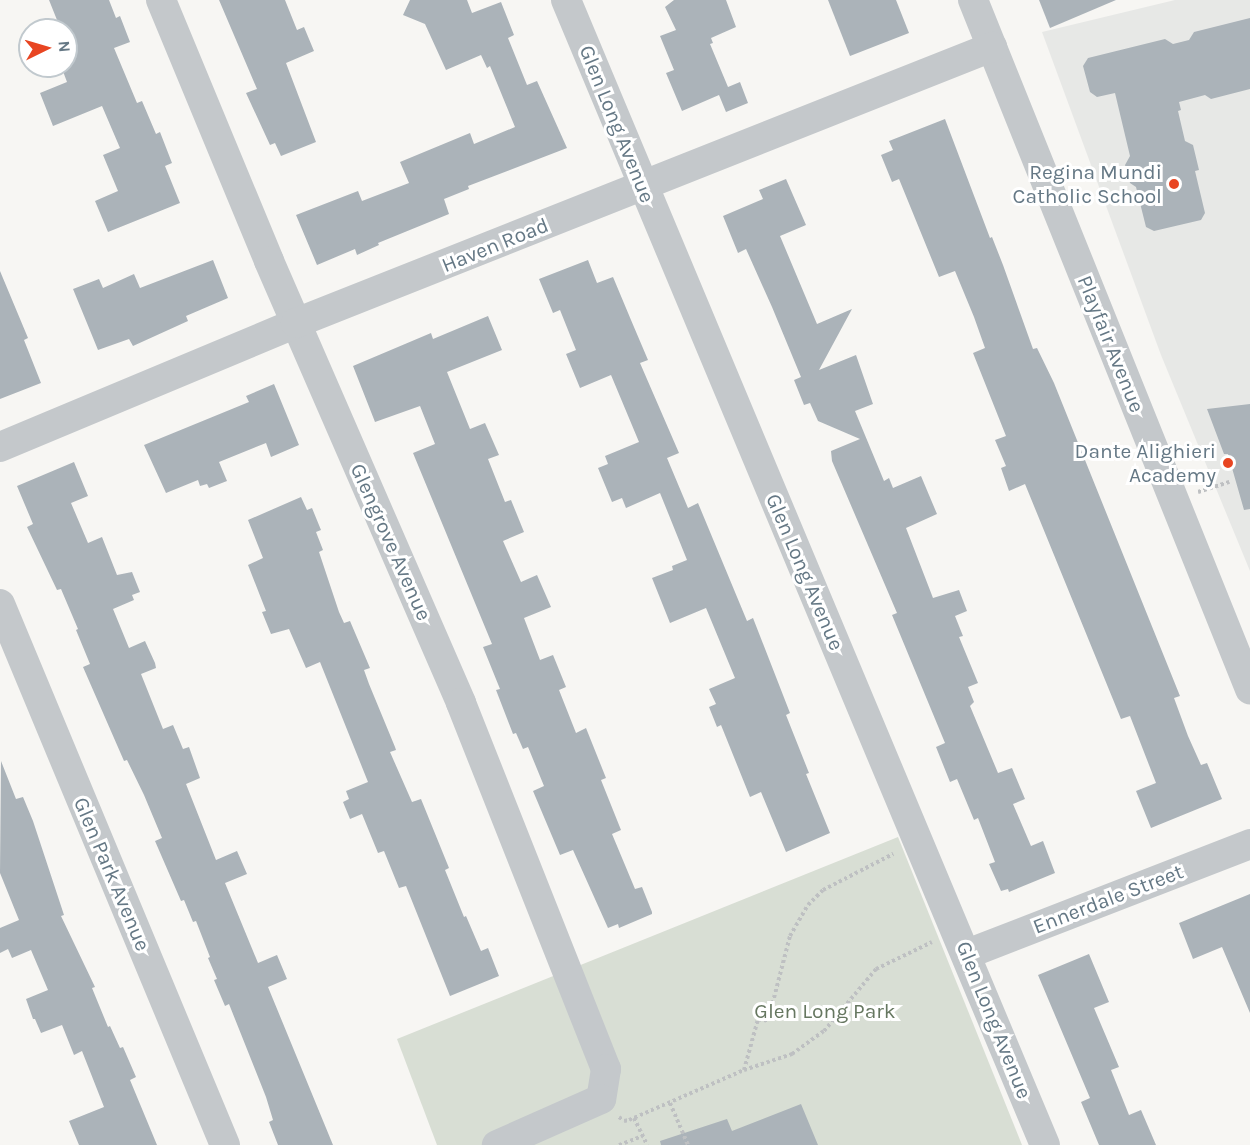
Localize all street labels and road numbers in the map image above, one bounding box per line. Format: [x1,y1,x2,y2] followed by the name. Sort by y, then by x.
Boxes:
[574,42,660,206] street label: Glen Long Avenue
[438,212,552,278] street label: Haven Road
[1072,272,1150,416] street label: Playfair Avenue
[345,460,437,624] street label: Glengrove Avenue
[761,490,849,654] street label: Glen Long Avenue
[68,793,156,955] street label: Glen Park Avenue
[1029,859,1187,939] street label: Ennerdale Street
[951,938,1037,1102] street label: Glen Long Avenue

